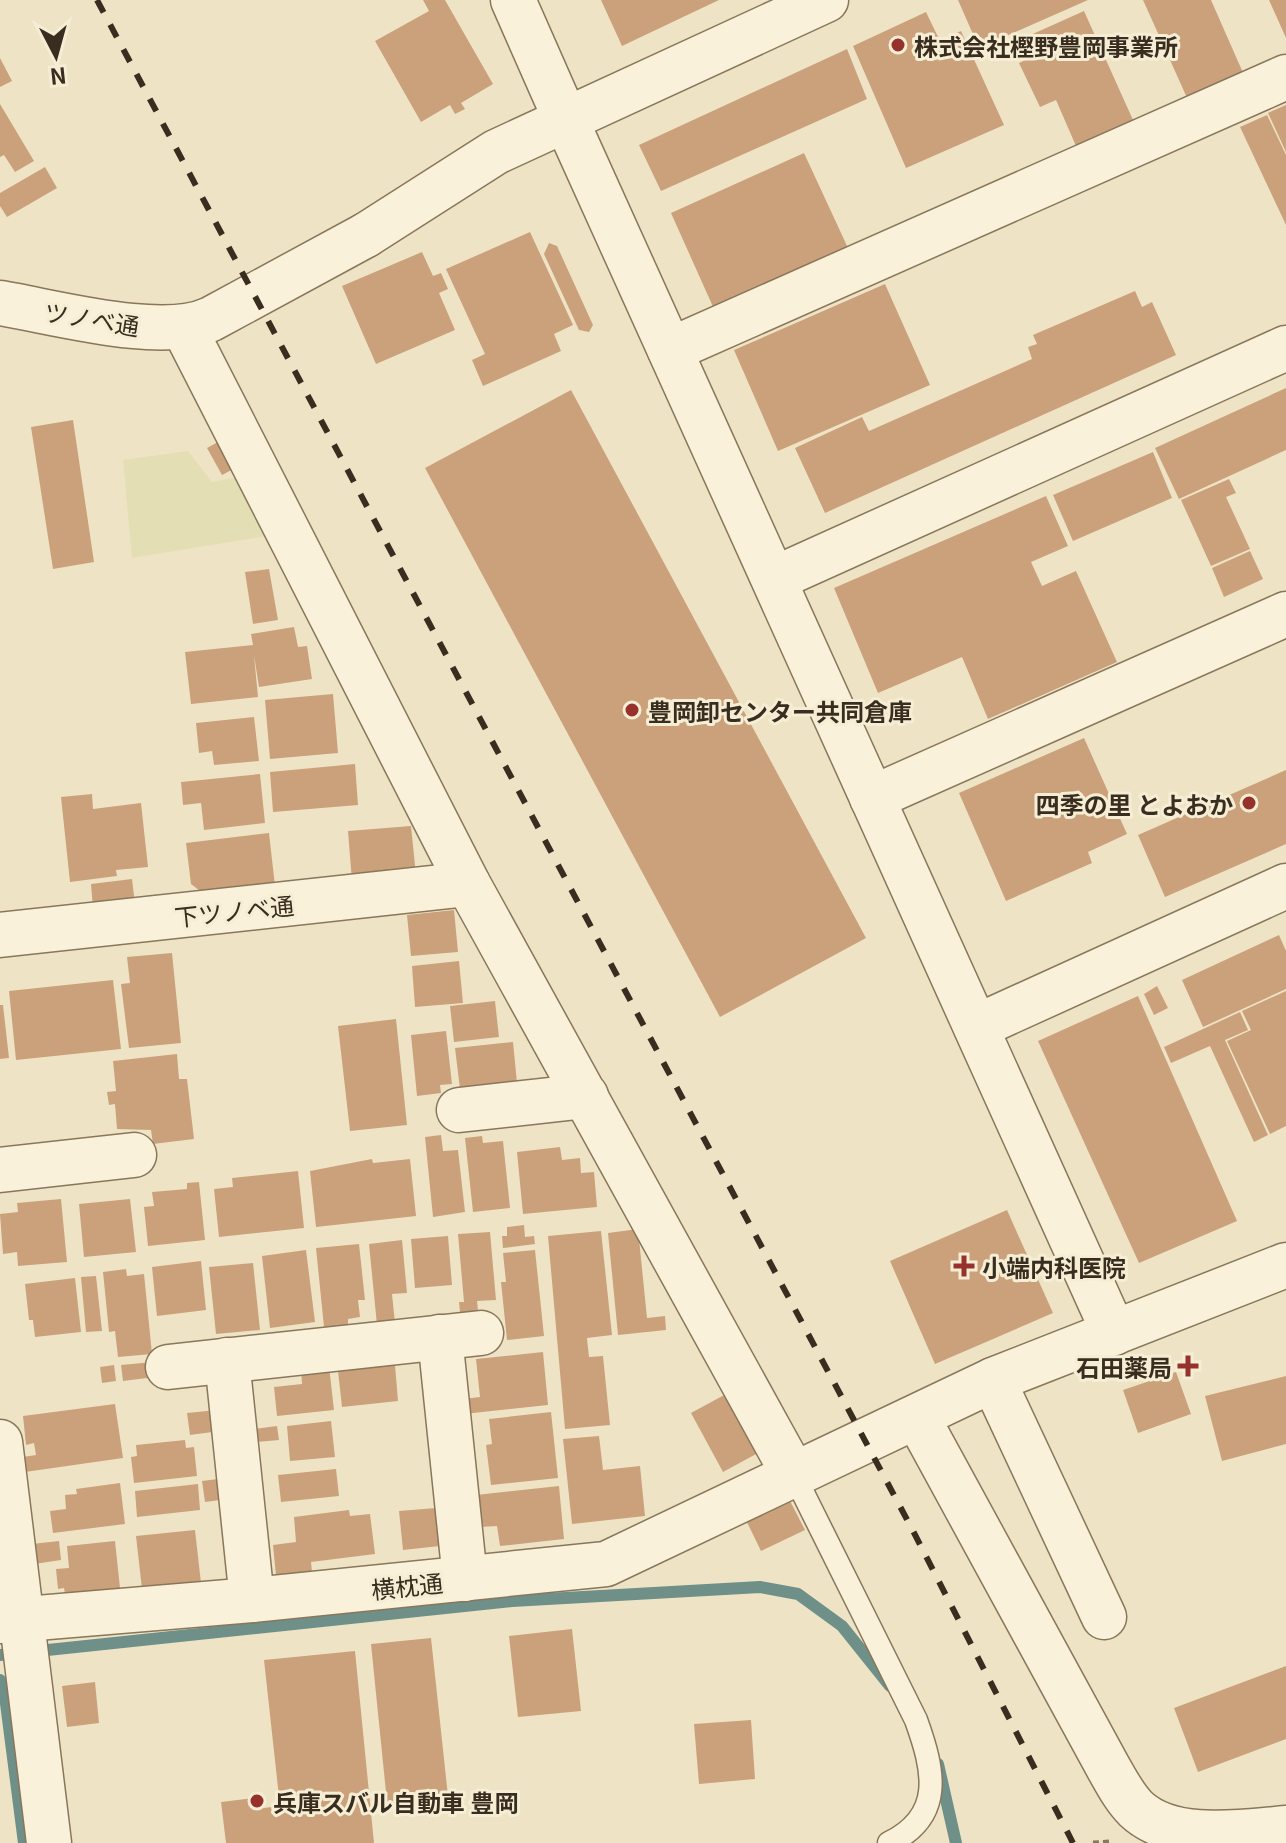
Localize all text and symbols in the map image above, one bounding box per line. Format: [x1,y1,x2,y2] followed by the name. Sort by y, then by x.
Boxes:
[16,16,96,96] north arrow
[914,28,1178,63] place label: 株式会社樫野豊岡事業所
[889,36,907,54] marker: 株式会社樫野豊岡事業所
[48,61,68,95] text: N
[42,293,142,343] street label: ツノベ通
[648,693,912,728] place label: 豊岡卸センター共同倉庫
[623,701,641,719] marker: 豊岡卸センター共同倉庫
[1036,786,1233,821] place label: 四季の里 とよおか
[1240,794,1258,812] marker: 四季の里 とよおか
[172,886,296,934] street label: 下ツノベ通
[982,1249,1126,1284] place label: 小端内科医院
[953,1255,975,1277] marker: 小端内科医院
[1076,1349,1172,1384] place label: 石田薬局
[1179,1357,1197,1375] marker: 石田薬局
[369,1564,445,1606] street label: 横枕通
[273,1784,518,1819] place label: 兵庫スバル自動車 豊岡
[248,1792,266,1810] marker: 兵庫スバル自動車 豊岡

